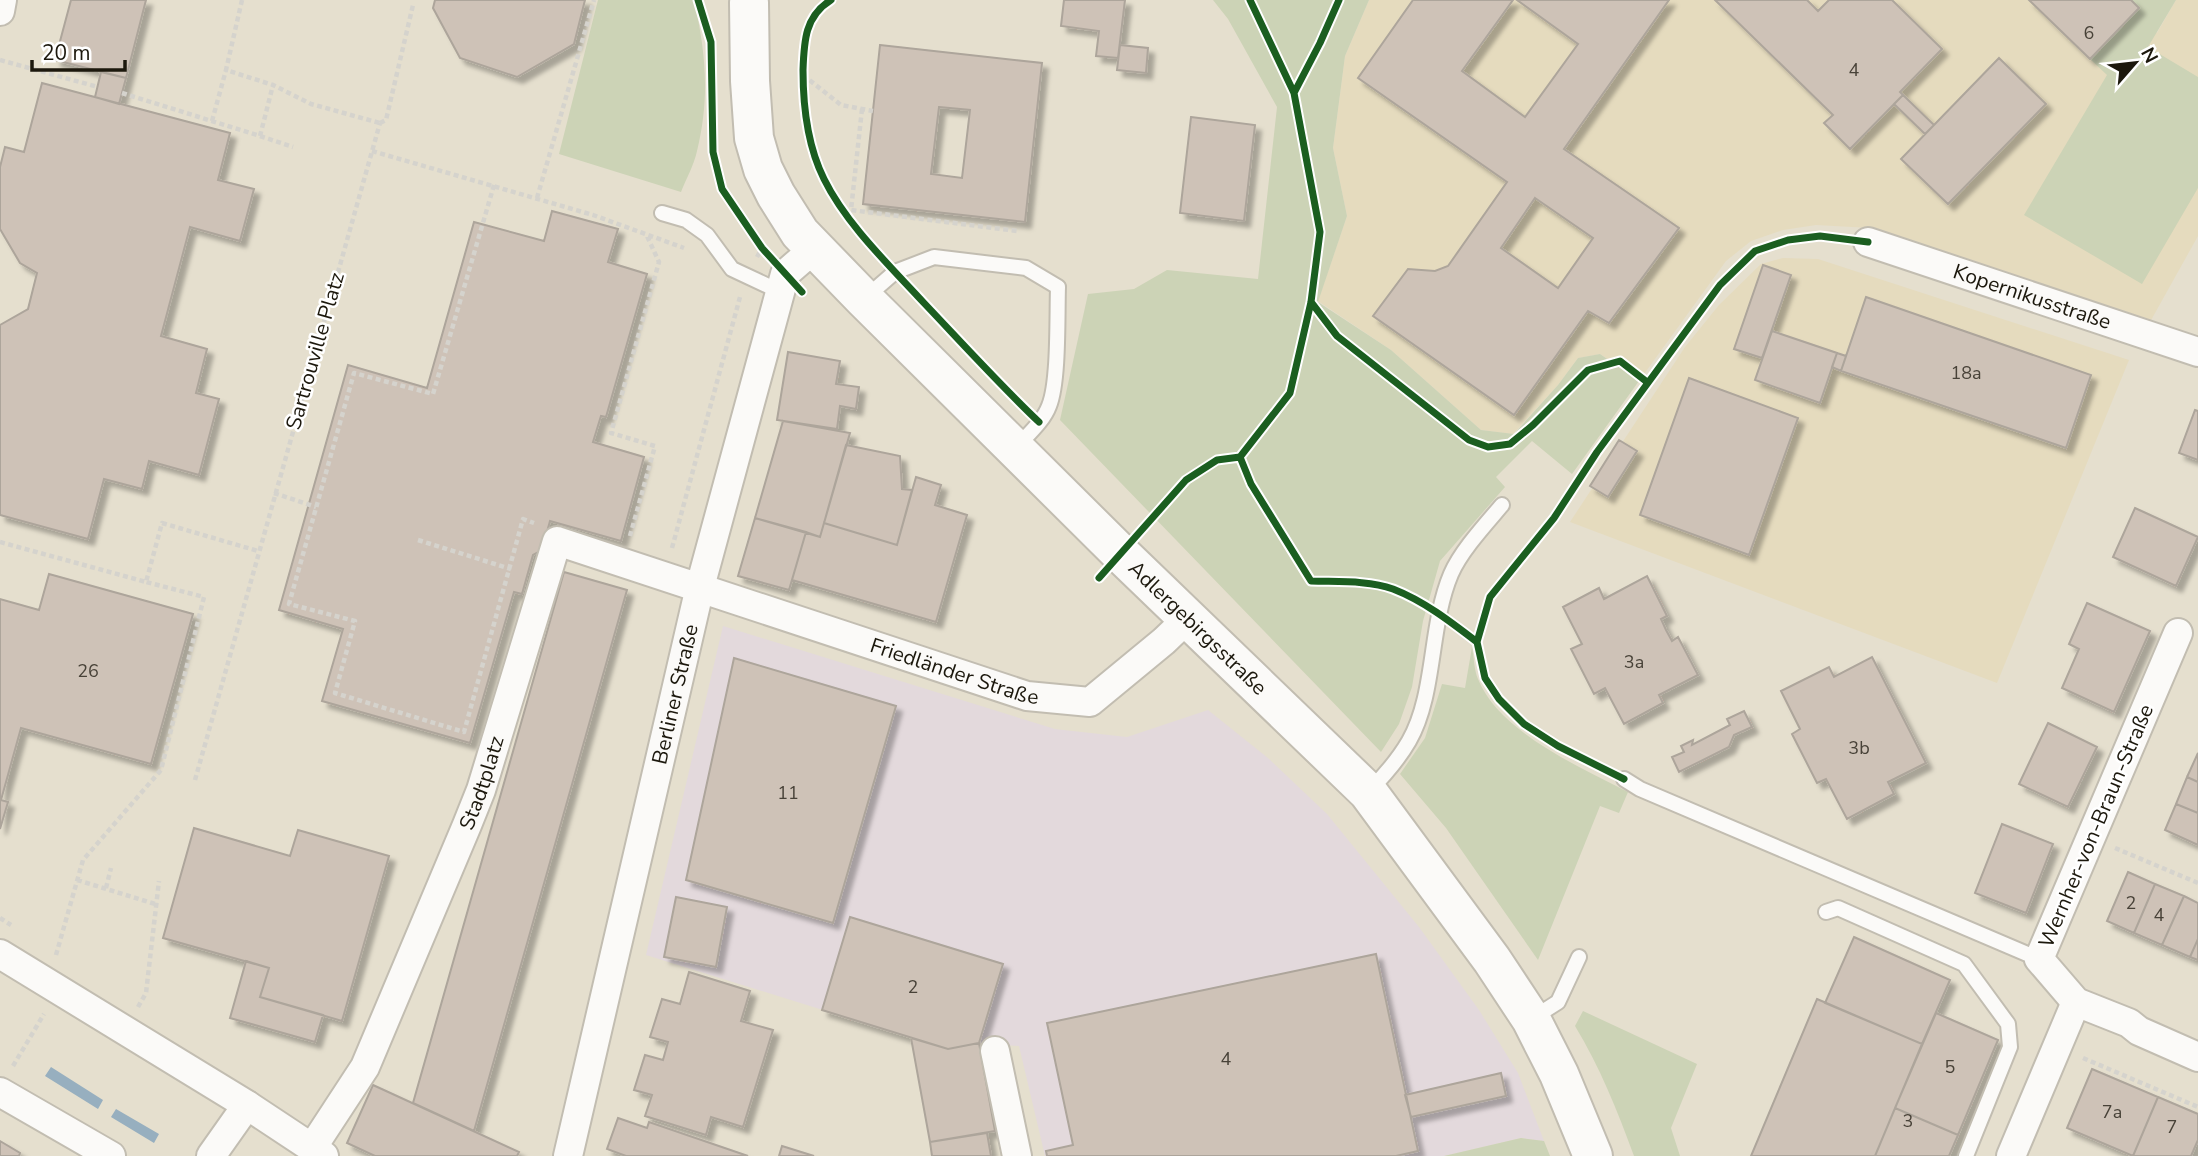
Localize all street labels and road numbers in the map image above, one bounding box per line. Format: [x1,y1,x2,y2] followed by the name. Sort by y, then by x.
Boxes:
[1950,257,2115,336] street label: Kopernikusstraße
[279,269,351,433] street label: Sartrouville Platz
[1122,554,1273,701] street label: Adlergebirgsstraße
[645,621,705,767] street label: Berliner Straße
[867,631,1040,711] street label: Friedländer Straße
[2032,700,2160,952] street label: Wernher-von-Braun-Straße
[452,732,511,834] street label: Stadtplatz

